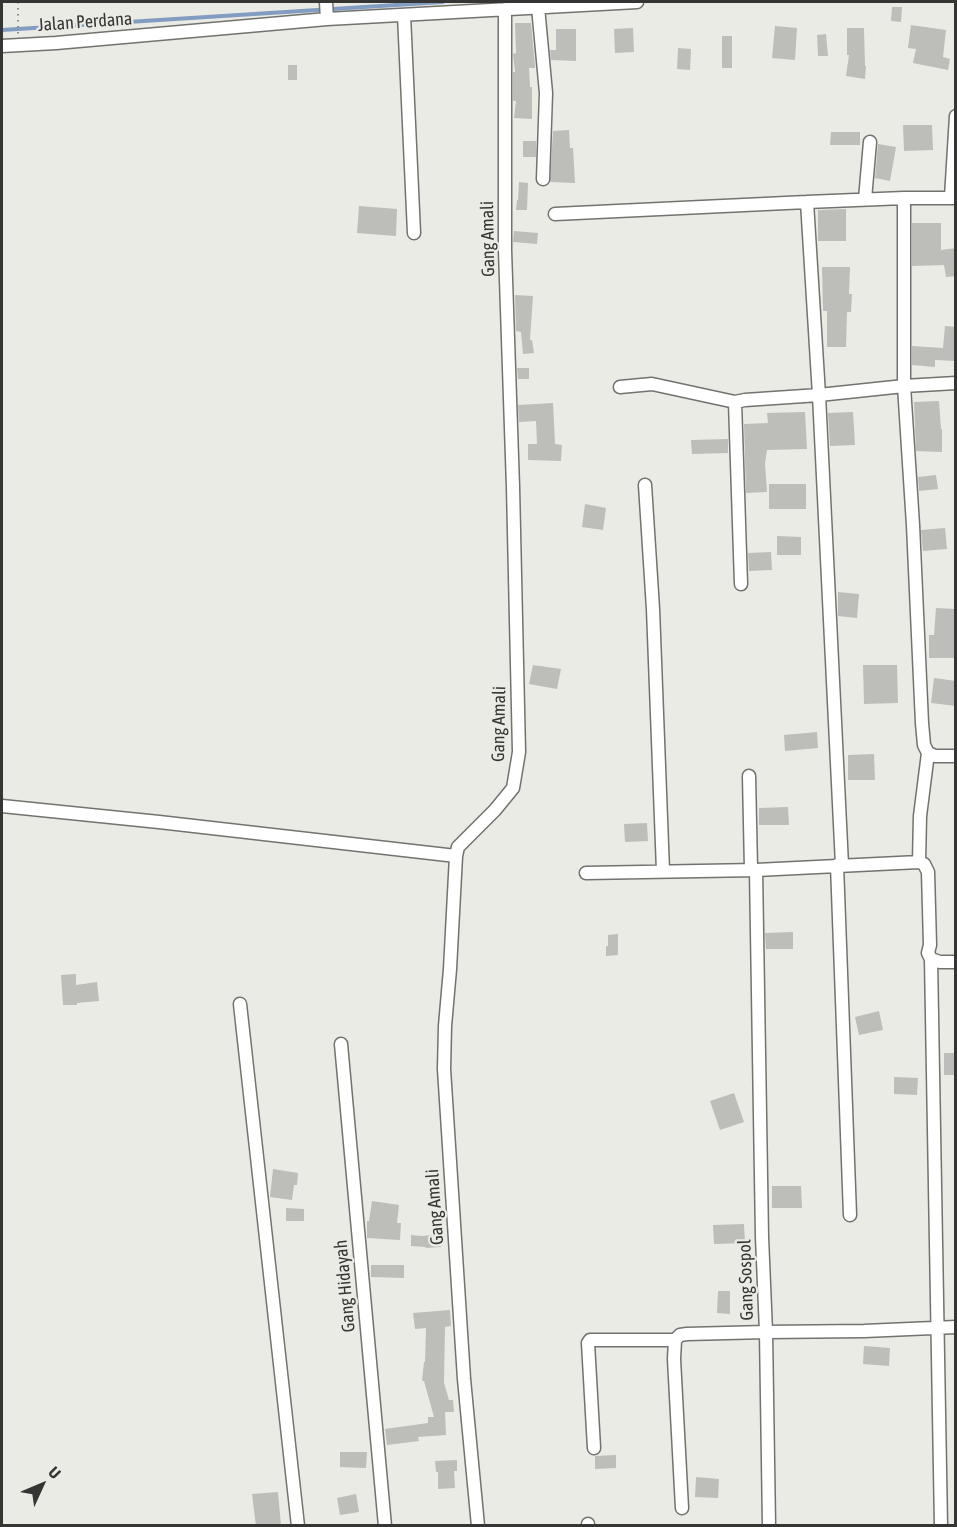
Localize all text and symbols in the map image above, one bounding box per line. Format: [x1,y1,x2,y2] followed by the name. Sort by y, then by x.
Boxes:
[37,8,133,36] street label: Jalan Perdana
[477,201,499,277] street label: Gang Amali
[488,686,510,762] street label: Gang Amali
[422,1168,448,1246] street label: Gang Amali
[330,1239,360,1333] street label: Gang Hidayah
[734,1239,758,1321] street label: Gang Sospol
[12,1455,72,1515] north arrow
[45,1463,65,1482] text: U

